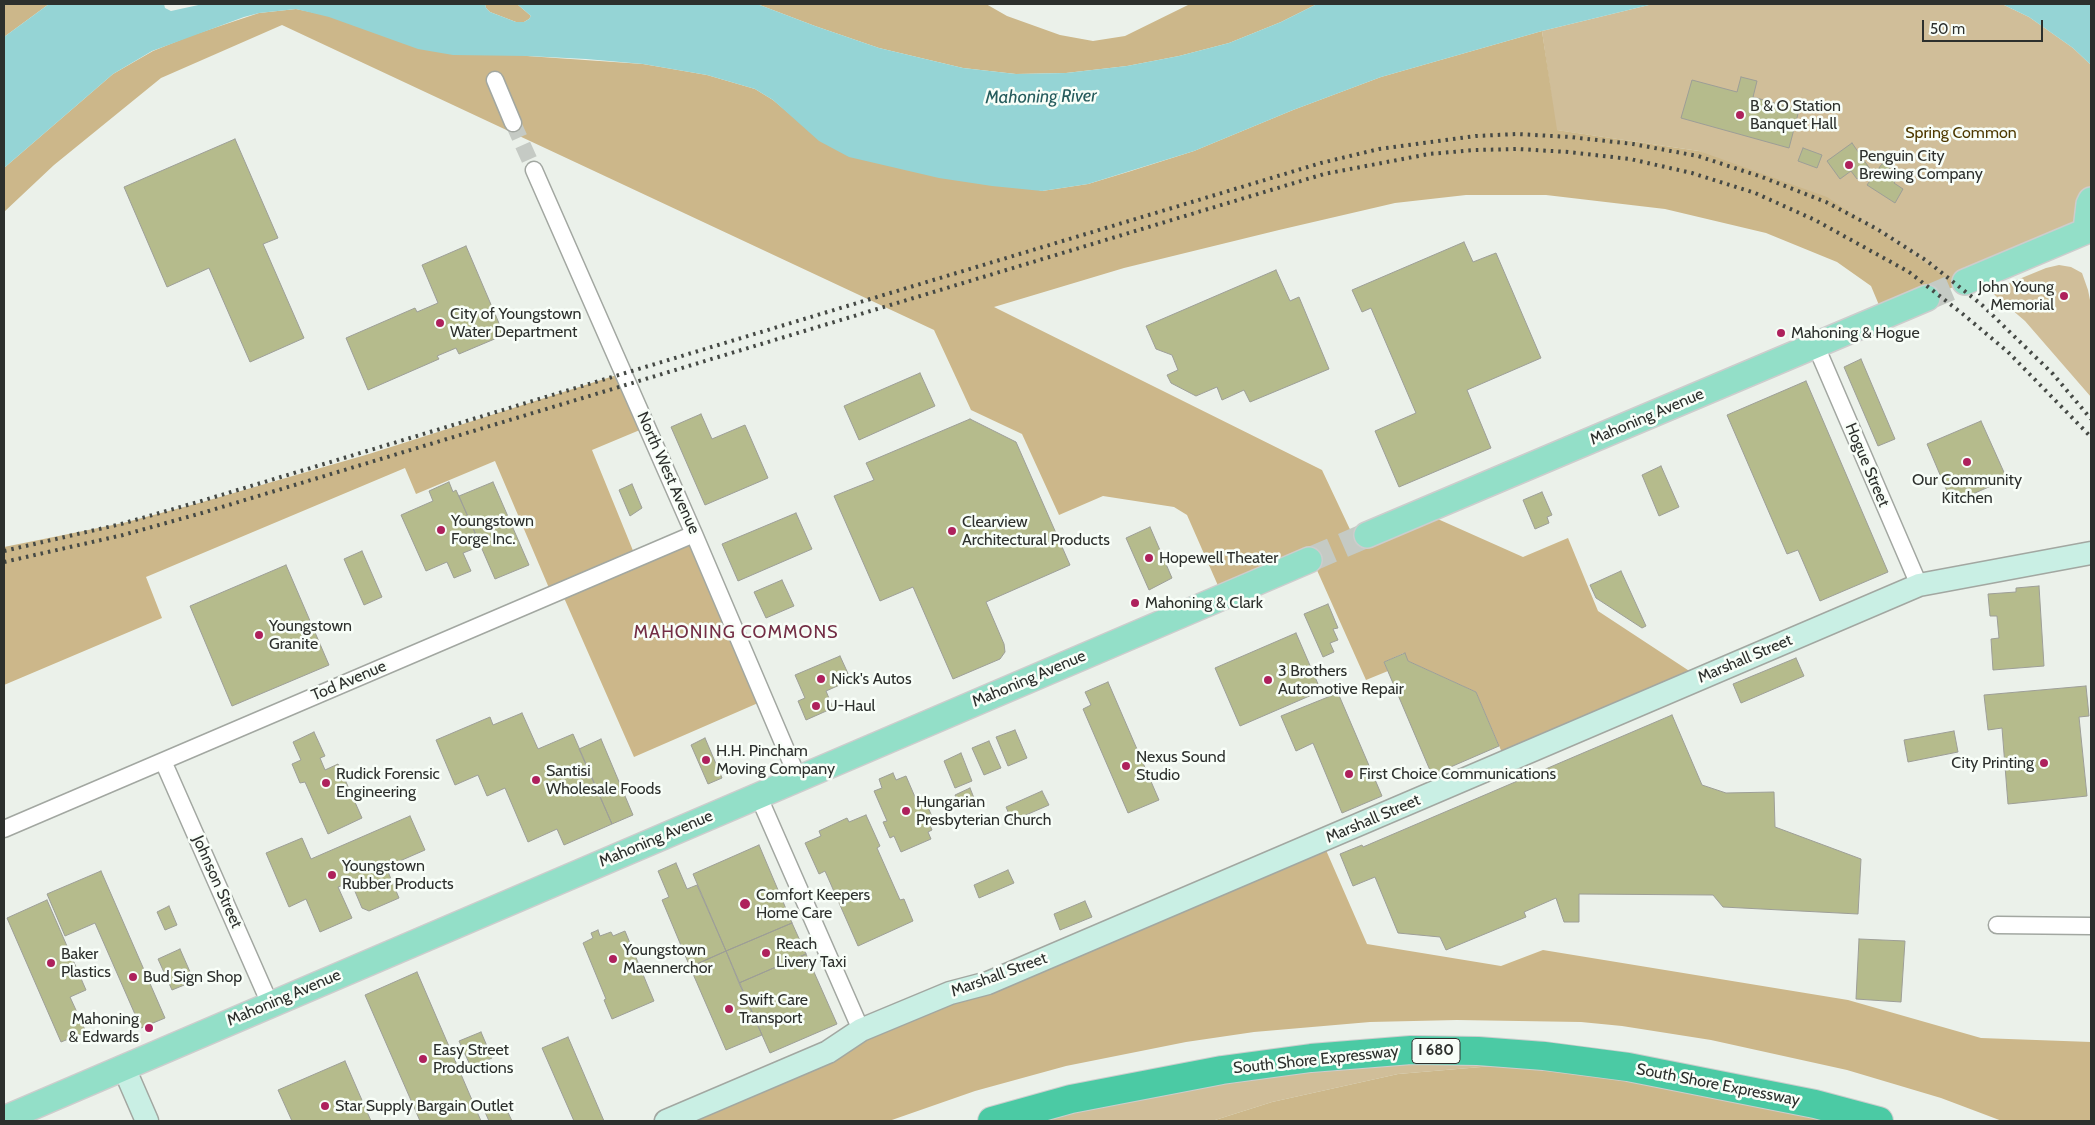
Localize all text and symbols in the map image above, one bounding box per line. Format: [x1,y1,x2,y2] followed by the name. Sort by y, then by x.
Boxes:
[1925,10,2046,42] scale bar
[1930,20,1965,38] text: 50 m
[985,85,1097,109] water label: Mahoning River
[1750,96,1841,134] place label: B & O Station Banquet Hall
[1734,109,1746,121] marker: B & O Station Banquet Hall
[1905,123,2017,143] park label: Spring Common
[1859,146,1983,184] place label: Penguin City Brewing Company
[1843,159,1855,171] marker: Penguin City Brewing Company
[1978,277,2054,315] place label: John Young Memorial
[2058,290,2070,302] marker: John Young Memorial
[450,304,581,342] place label: City of Youngstown Water Department
[434,317,446,329] marker: City of Youngstown Water Department
[1791,323,1920,343] place label: Mahoning & Hogue
[1775,327,1787,339] marker: Mahoning & Hogue
[1587,384,1707,450] street label: Mahoning Avenue
[632,409,704,537] street label: North West Avenue
[1841,420,1893,510] street label: Hogue Street
[1961,456,1973,468] marker: Our Community Kitchen
[1912,470,2022,508] place label: Our Community Kitchen
[451,511,534,549] place label: Youngstown Forge Inc.
[962,512,1110,550] place label: Clearview Architectural Products
[435,524,447,536] marker: Youngstown Forge Inc.
[946,525,958,537] marker: Clearview Architectural Products
[1159,548,1278,568] place label: Hopewell Theater
[1143,552,1155,564] marker: Hopewell Theater
[1145,593,1263,613] place label: Mahoning & Clark
[1129,597,1141,609] marker: Mahoning & Clark
[269,616,352,654] place label: Youngstown Granite
[631,622,841,644] district label: MAHONING COMMONS
[253,629,265,641] marker: Youngstown Granite
[1695,630,1795,688] street label: Marshall Street
[969,646,1089,712] street label: Mahoning Avenue
[309,657,389,705] street label: Tod Avenue
[1278,661,1404,699] place label: 3 Brothers Automotive Repair
[831,669,912,689] place label: Nick's Autos
[815,673,827,685] marker: Nick's Autos
[1262,674,1274,686] marker: 3 Brothers Automotive Repair
[826,696,875,716] place label: U-Haul
[810,700,822,712] marker: U-Haul
[716,741,835,779] place label: H.H. Pincham Moving Company
[1136,747,1226,785] place label: Nexus Sound Studio
[1951,753,2034,773] place label: City Printing
[700,754,712,766] marker: H.H. Pincham Moving Company
[2038,757,2050,769] marker: City Printing
[1120,760,1132,772] marker: Nexus Sound Studio
[546,761,661,799] place label: Santisi Wholesale Foods
[336,764,440,802] place label: Rudick Forensic Engineering
[1359,764,1556,784] place label: First Choice Communications
[1343,768,1355,780] marker: First Choice Communications
[530,774,542,786] marker: Santisi Wholesale Foods
[320,777,332,789] marker: Rudick Forensic Engineering
[1323,790,1423,848] street label: Marshall Street
[916,792,1051,830] place label: Hungarian Presbyterian Church
[900,805,912,817] marker: Hungarian Presbyterian Church
[596,806,716,872] street label: Mahoning Avenue
[188,833,246,931] street label: Johnson Street
[342,856,454,894] place label: Youngstown Rubber Products
[326,869,338,881] marker: Youngstown Rubber Products
[756,885,870,923] place label: Comfort Keepers Home Care
[738,897,752,911] marker: Comfort Keepers Home Care
[776,934,846,972] place label: Reach Livery Taxi
[623,940,712,978] place label: Youngstown Maennerchor
[61,944,111,982] place label: Baker Plastics
[760,947,772,959] marker: Reach Livery Taxi
[948,949,1050,1001] street label: Marshall Street
[607,953,619,965] marker: Youngstown Maennerchor
[45,957,57,969] marker: Baker Plastics
[224,965,344,1031] street label: Mahoning Avenue
[143,967,242,987] place label: Bud Sign Shop
[127,971,139,983] marker: Bud Sign Shop
[739,990,808,1028] place label: Swift Care Transport
[723,1003,735,1015] marker: Swift Care Transport
[69,1009,139,1047] place label: Mahoning & Edwards
[143,1022,155,1034] marker: Mahoning & Edwards
[1412,1038,1460,1064] road number: I 680
[433,1040,513,1078] place label: Easy Street Productions
[1232,1042,1400,1078] street label: South Shore Expressway
[417,1053,429,1065] marker: Easy Street Productions
[1635,1060,1801,1110] street label: South Shore Expressway
[335,1096,514,1116] place label: Star Supply Bargain Outlet
[319,1100,331,1112] marker: Star Supply Bargain Outlet

